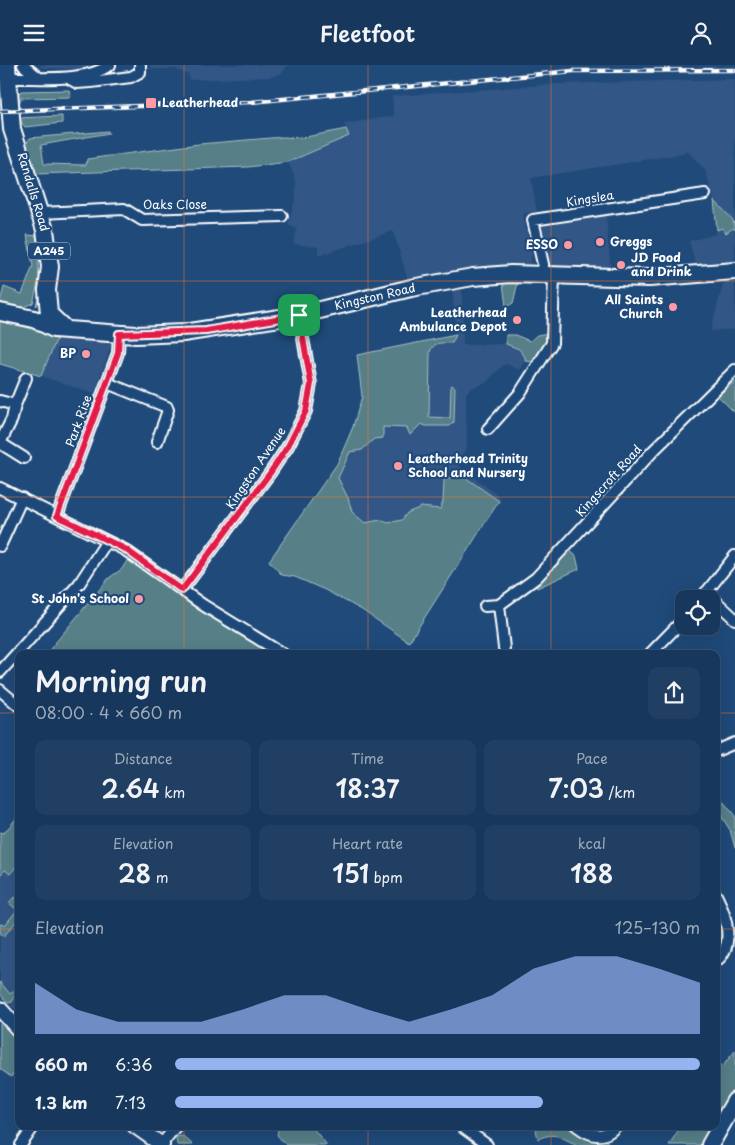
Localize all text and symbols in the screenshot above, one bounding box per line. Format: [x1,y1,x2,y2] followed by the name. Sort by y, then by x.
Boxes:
[320,16,415,49] text: Fleetfoot
[20,19,48,47] icon: menu
[687,19,715,47] icon: person
[162,93,238,111] place label: Leatherhead
[144,96,158,110] marker: Leatherhead
[13,150,55,233] street label: Randalls Road
[565,185,616,211] street label: Kingslea
[143,195,207,213] street label: Oaks Close
[610,232,653,250] place label: Greggs
[526,235,558,253] place label: ESSO
[594,236,606,248] marker: Greggs
[562,239,574,251] marker: ESSO
[28,243,70,260] road number: A245
[631,248,692,280] place label: JD Food and Drink
[615,259,627,271] marker: JD Food and Drink
[333,278,417,314] street label: Kingston Road
[604,290,663,322] place label: All Saints Church
[278,294,320,336] pin
[285,301,313,329] icon: arrive
[667,301,679,313] marker: All Saints Church
[400,303,507,335] place label: Leatherhead Ambulance Depot
[511,314,523,326] marker: Leatherhead Ambulance Depot
[60,344,76,362] place label: BP
[80,348,92,360] marker: BP
[60,392,96,449] street label: Park Rise
[221,422,290,512] street label: Kingston Avenue
[571,440,645,520] street label: Kingscroft Road
[408,449,528,481] place label: Leatherhead Trinity School and Nursery
[392,460,404,472] marker: Leatherhead Trinity School and Nursery
[31,589,129,607] place label: St John's School
[675,590,720,635] map controls
[675,590,720,635] button: locate
[133,593,145,605] marker: St John's School
[35,659,207,702] text: Morning run
[648,667,700,719] button: share
[35,700,182,724] text: 08:00 · 4 × 660 m
[114,748,173,769] text: Distance
[351,748,384,769] text: Time
[576,748,608,769] text: Pace
[101,769,160,807] text: 2.64
[336,769,399,807] text: 18:37
[548,769,604,807] text: 7:03
[160,782,185,803] text: km
[604,782,635,803] text: /km
[113,833,173,854] text: Elevation
[332,833,403,854] text: Heart rate
[578,833,606,854] text: kcal
[118,854,151,892] text: 28
[332,854,369,892] text: 151
[570,854,613,892] text: 188
[151,867,168,888] text: m
[369,867,403,888] text: bpm
[35,915,104,939] text: Elevation
[615,915,700,939] text: 125–130 m
[35,1052,88,1076] text: 660 m
[115,1052,153,1076] text: 6:36
[35,1090,87,1114] text: 1.3 km
[115,1090,146,1114] text: 7:13

